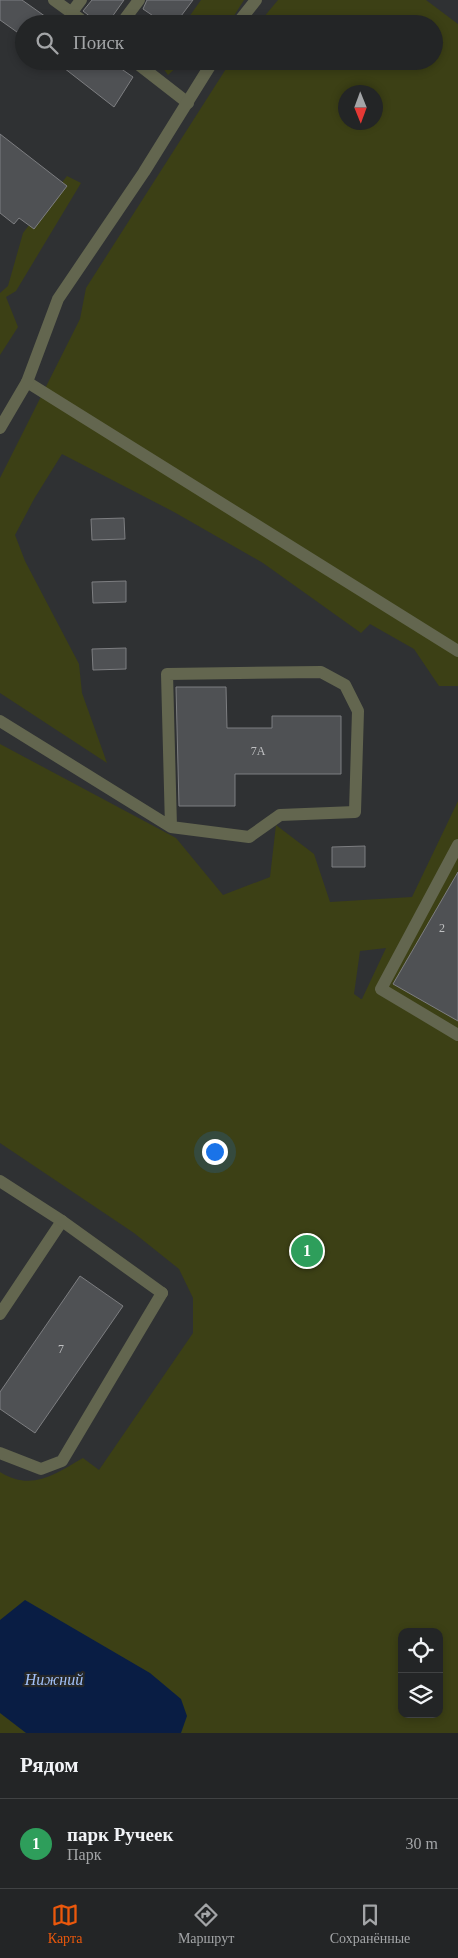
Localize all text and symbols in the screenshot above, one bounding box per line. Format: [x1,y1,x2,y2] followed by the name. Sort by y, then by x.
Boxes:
[15,15,443,70] search box
[33,29,61,57] icon: search
[73,32,124,53] text: Поиск
[338,85,383,130] north arrow
[251,744,266,758] house number: 7А
[439,921,445,935] house number: 2
[202,1139,228,1165] your location
[291,1232,323,1270] pin: 1
[58,1342,64,1356] house number: 7
[398,1628,443,1718] map controls
[398,1628,443,1673] button: locate
[24,1671,83,1688] water label: Нижний
[398,1673,443,1718] button: layers
[20,1753,79,1777] text: Рядом
[67,1824,173,1845] text: парк Ручеек
[32,1835,40,1852] text: 1
[406,1835,438,1852] text: 30 m
[67,1846,101,1863] text: Парк
[48,1901,82,1947] tab: Карта
[178,1901,234,1947] tab: Маршрут
[330,1901,410,1947] tab: Сохранённые

